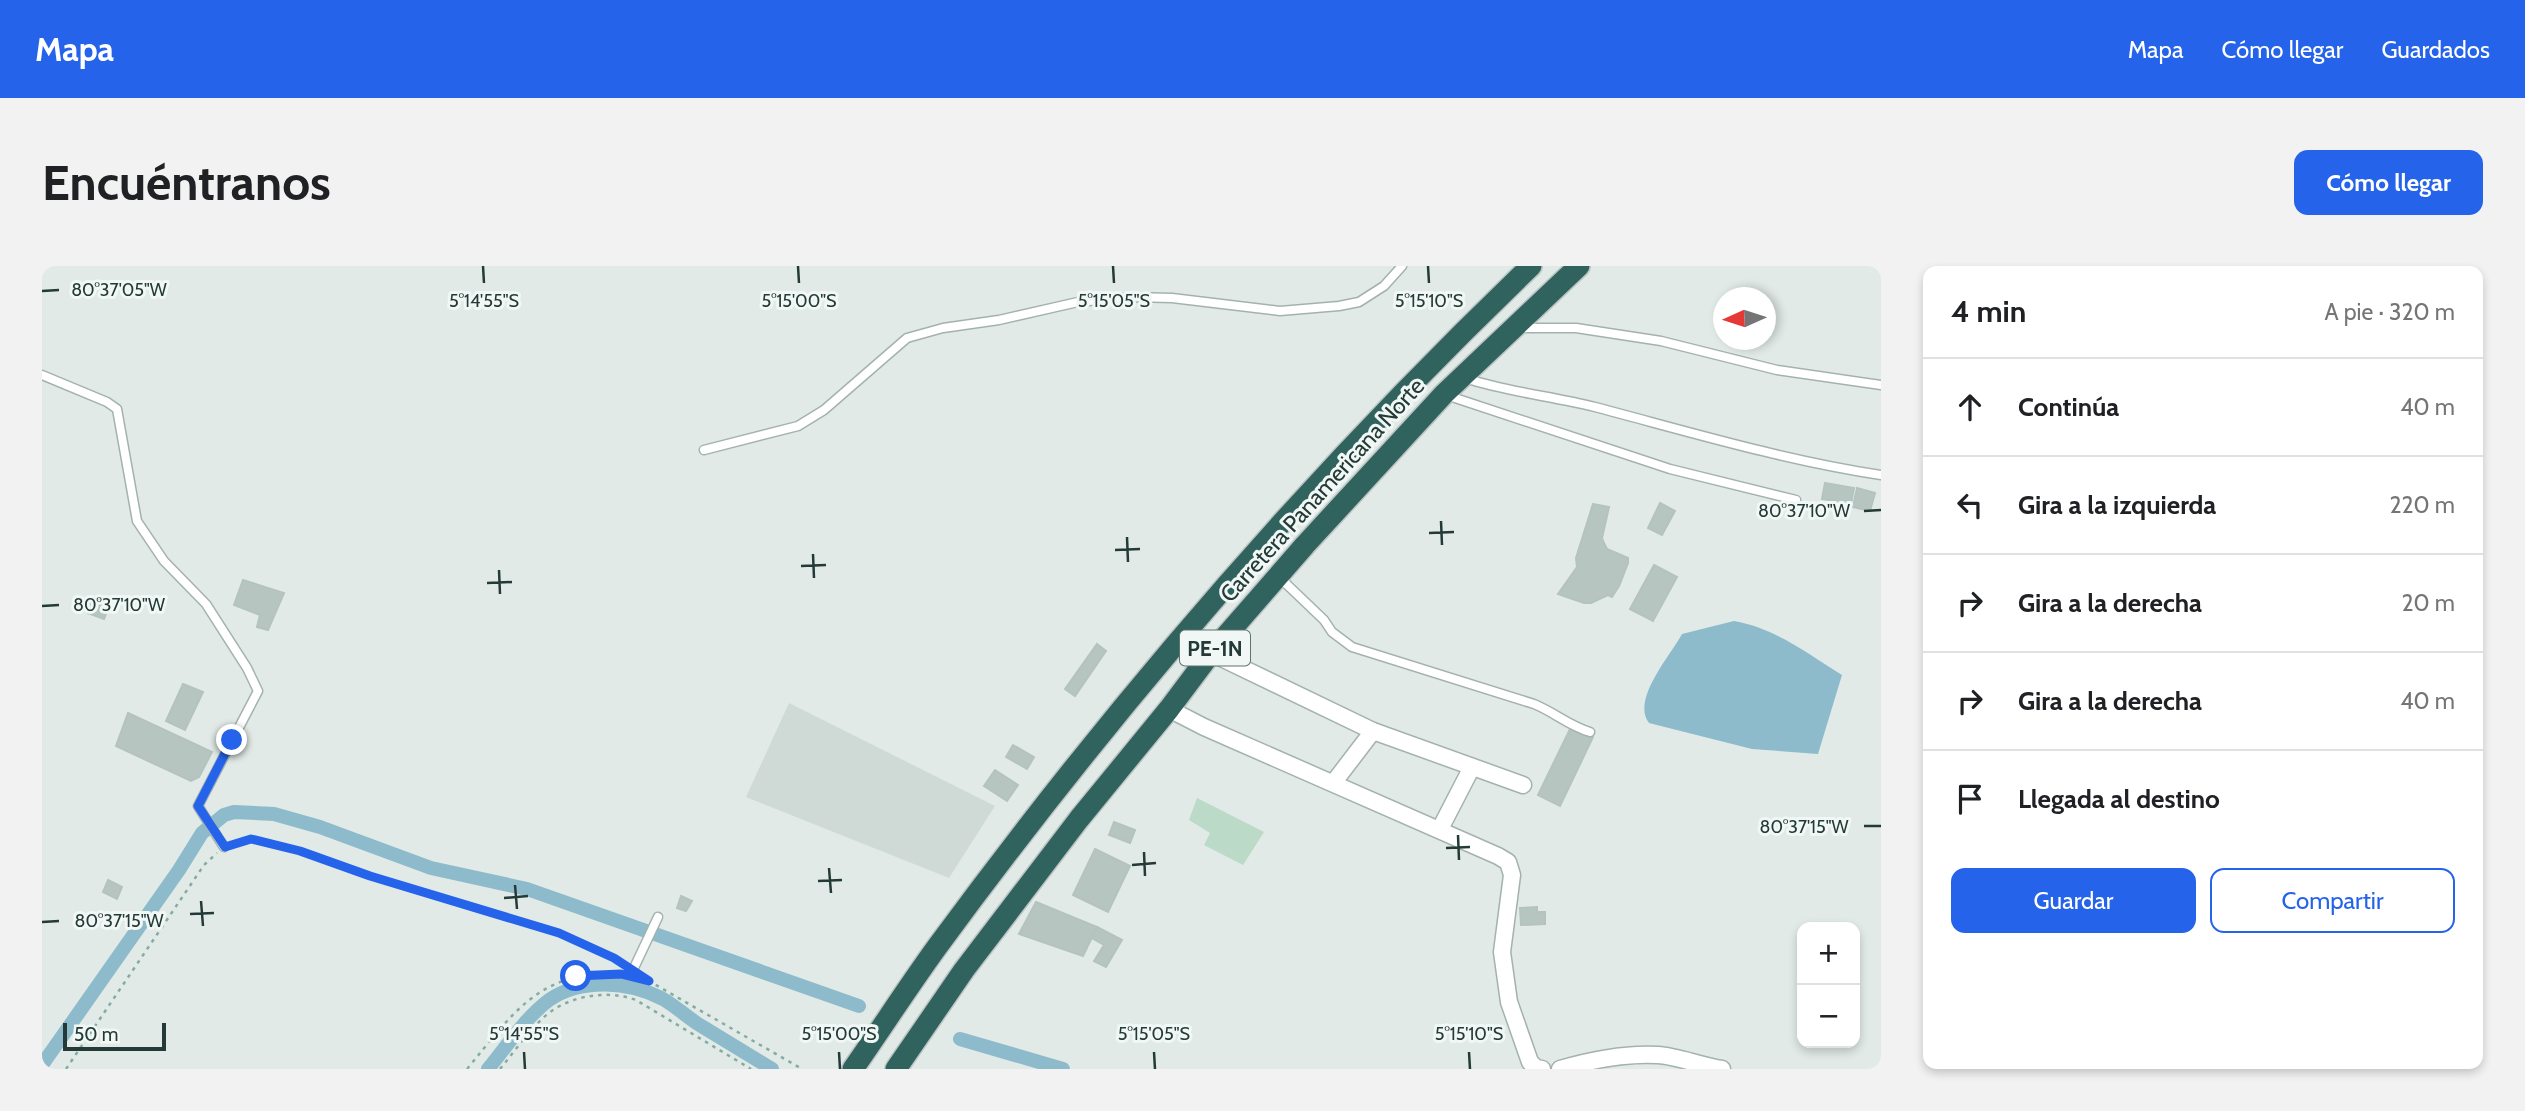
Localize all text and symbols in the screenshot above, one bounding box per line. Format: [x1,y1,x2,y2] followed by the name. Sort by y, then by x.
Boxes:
[35,29,114,69] text: Mapa
[2128,35,2184,64] text: Mapa
[2222,35,2343,64] text: Cómo llegar
[2381,35,2490,64] text: Guardados
[2294,150,2483,215] button: Cómo llegar
[42,153,331,212] text: Encuéntranos
[71,279,167,301] text: 80°37'05"W
[1713,287,1776,350] north arrow
[449,290,519,312] text: 5°14'55"S
[761,290,837,312] text: 5°15'00"S
[1078,290,1150,312] text: 5°15'05"S
[1395,290,1463,312] text: 5°15'10"S
[1951,293,2026,330] text: 4 min
[2324,298,2455,326] text: A pie · 320 m
[1214,372,1430,608] street label: Carretera Panamericana Norte
[1951,388,1989,426] icon: ahead
[2018,391,2119,423] text: Continúa
[2400,393,2455,421] text: 40 m
[1951,486,1989,524] icon: left
[2018,489,2216,521] text: Gira a la izquierda
[2389,491,2455,519] text: 220 m
[1758,500,1850,522] text: 80°37'10"W
[1951,584,1989,622] icon: right
[2018,587,2202,619] text: Gira a la derecha
[2402,589,2455,617] text: 20 m
[73,594,165,616] text: 80°37'10"W
[1180,630,1250,666] road number: PE-1N
[1951,682,1989,720] icon: right
[2018,685,2202,717] text: Gira a la derecha
[2400,687,2455,715] text: 40 m
[216,724,247,755] route end
[1951,780,1989,818] icon: arrive
[2018,783,2220,815] text: Llegada al destino
[1759,816,1849,838] text: 80°37'15"W
[1951,868,2196,933] button: Guardar
[2210,868,2455,933] button: Compartir
[74,910,164,932] text: 80°37'15"W
[1797,922,1860,1048] map controls
[1797,922,1860,985] button: +
[560,960,591,991] route start
[1797,985,1860,1048] button: −
[63,1020,166,1052] scale bar
[74,1023,118,1046] text: 50 m
[489,1023,559,1045] text: 5°14'55"S
[801,1023,877,1045] text: 5°15'00"S
[1118,1023,1190,1045] text: 5°15'05"S
[1435,1023,1503,1045] text: 5°15'10"S

